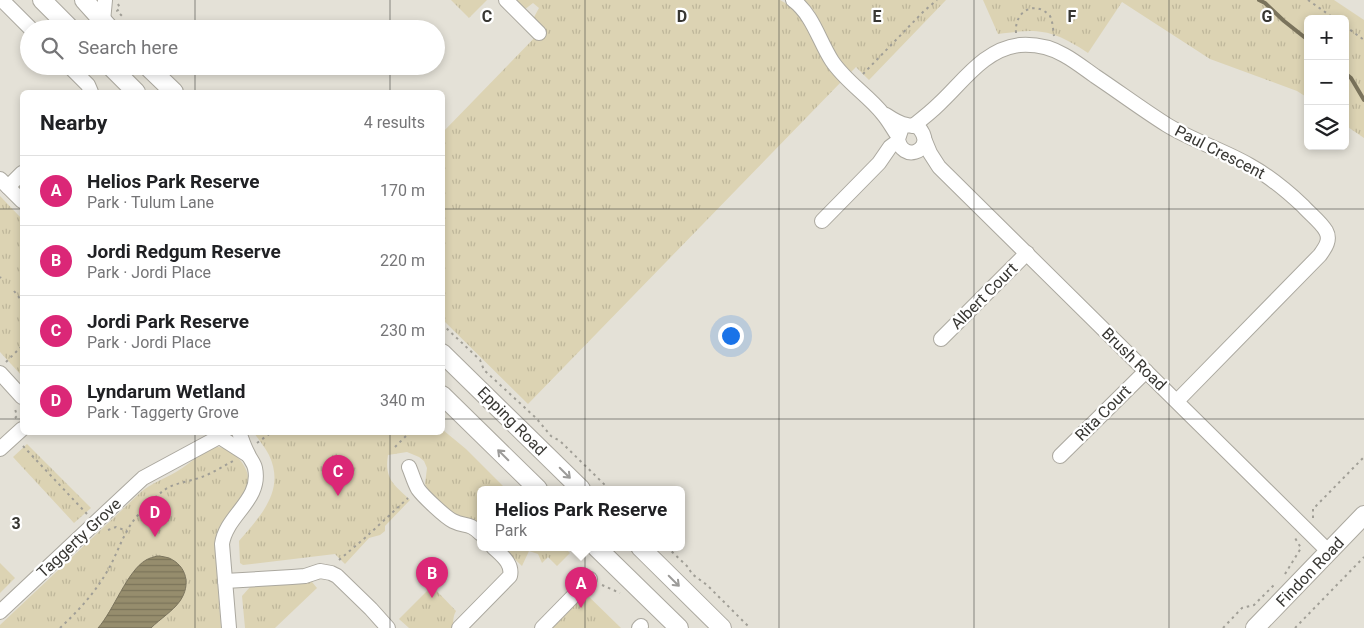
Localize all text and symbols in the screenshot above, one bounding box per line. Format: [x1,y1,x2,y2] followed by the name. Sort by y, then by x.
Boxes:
[482,7,492,26] text: C
[677,7,687,26] text: D
[873,7,882,26] text: E
[1068,7,1077,26] text: F
[1262,7,1273,26] text: G
[1304,15,1349,150] map controls
[1304,15,1349,60] button: +
[20,20,445,75] search box
[38,34,66,62] icon: search
[78,36,178,59] text: Search here
[1304,60,1349,105] button: −
[1304,105,1349,150] button: layers
[40,111,107,135] text: Nearby
[364,113,425,132] text: 4 results
[1172,121,1268,183] street label: Paul Crescent
[87,170,259,193] text: Helios Park Reserve
[51,181,61,200] text: A
[380,181,425,200] text: 170 m
[87,193,214,212] text: Park · Tulum Lane
[87,240,281,263] text: Jordi Redgum Reserve
[51,251,61,270] text: B
[380,251,425,270] text: 220 m
[947,259,1021,333] street label: Albert Court
[87,263,211,282] text: Park · Jordi Place
[87,310,249,333] text: Jordi Park Reserve
[51,321,61,340] text: C
[380,321,425,340] text: 230 m
[718,323,744,349] your location
[1098,324,1170,394] street label: Brush Road
[87,333,211,352] text: Park · Jordi Place
[87,380,246,403] text: Lyndarum Wetland
[1071,381,1135,445] street label: Rita Court
[474,383,550,459] street label: Epping Road
[51,391,61,410] text: D
[380,391,425,410] text: 340 m
[87,403,239,422] text: Park · Taggerty Grove
[497,449,510,461] one-way arrow
[322,455,354,496] pin: C
[558,467,571,479] one-way arrow
[477,486,685,551] popup
[33,494,125,582] street label: Taggerty Grove
[139,496,171,537] pin: D
[495,498,667,521] text: Helios Park Reserve
[11,514,21,533] text: 3
[495,521,527,540] text: Park
[1272,533,1348,611] street label: Findon Road
[416,557,448,598] pin: B
[565,567,597,608] pin: A
[668,575,681,587] one-way arrow

